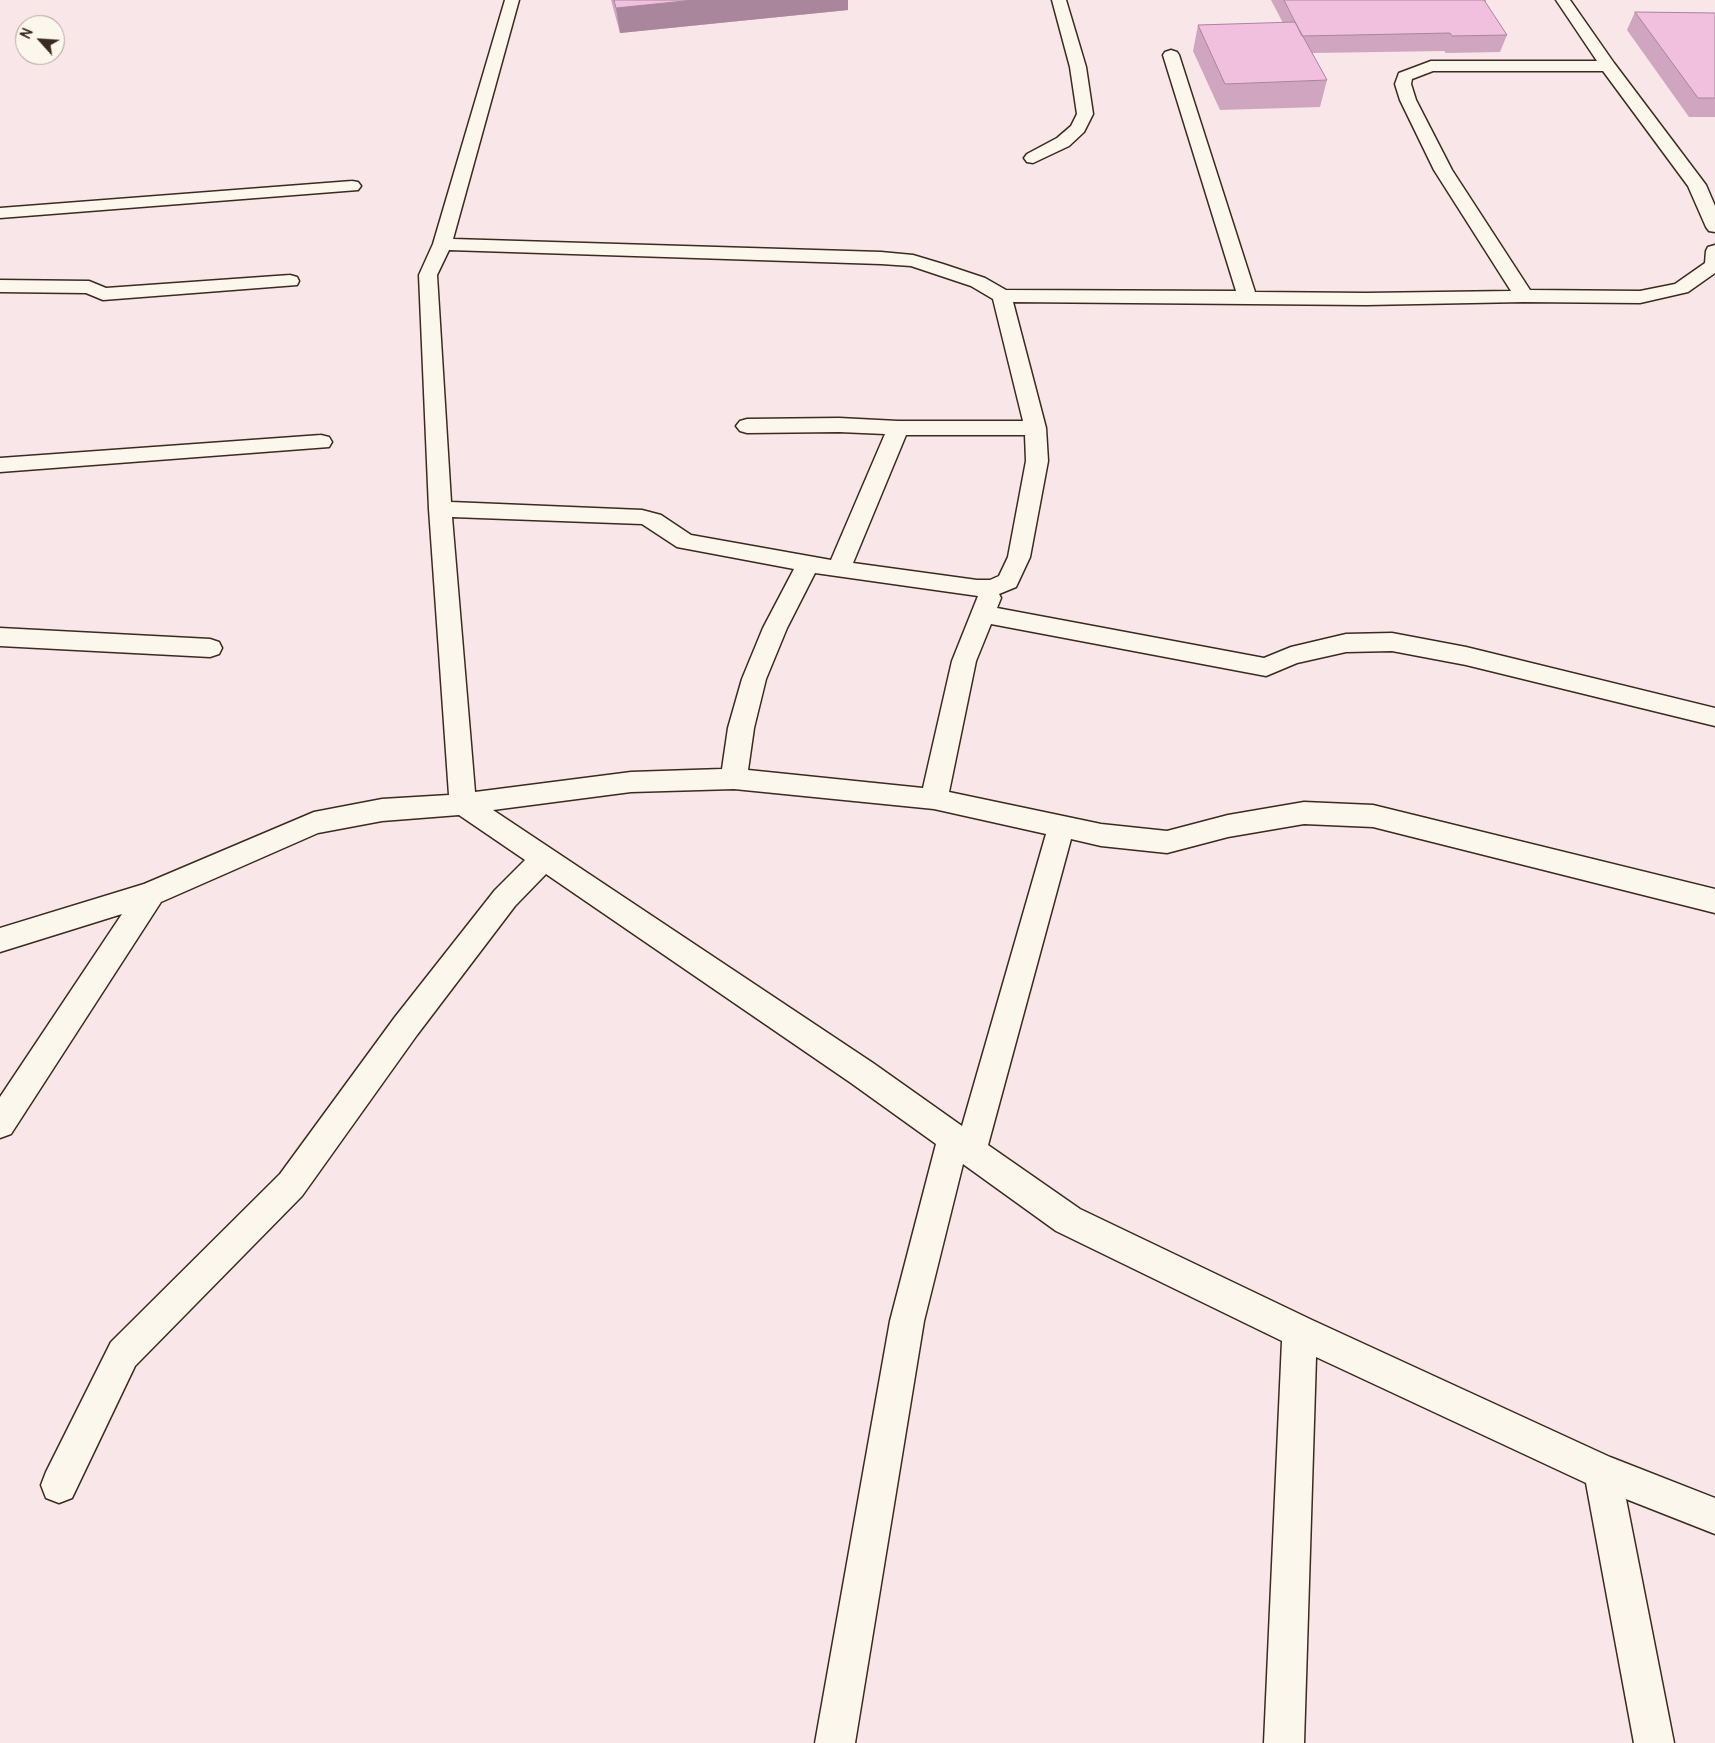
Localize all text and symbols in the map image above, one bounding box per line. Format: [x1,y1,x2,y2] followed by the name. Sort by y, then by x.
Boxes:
[15,15,65,65] north arrow
[17,26,37,42] text: N

